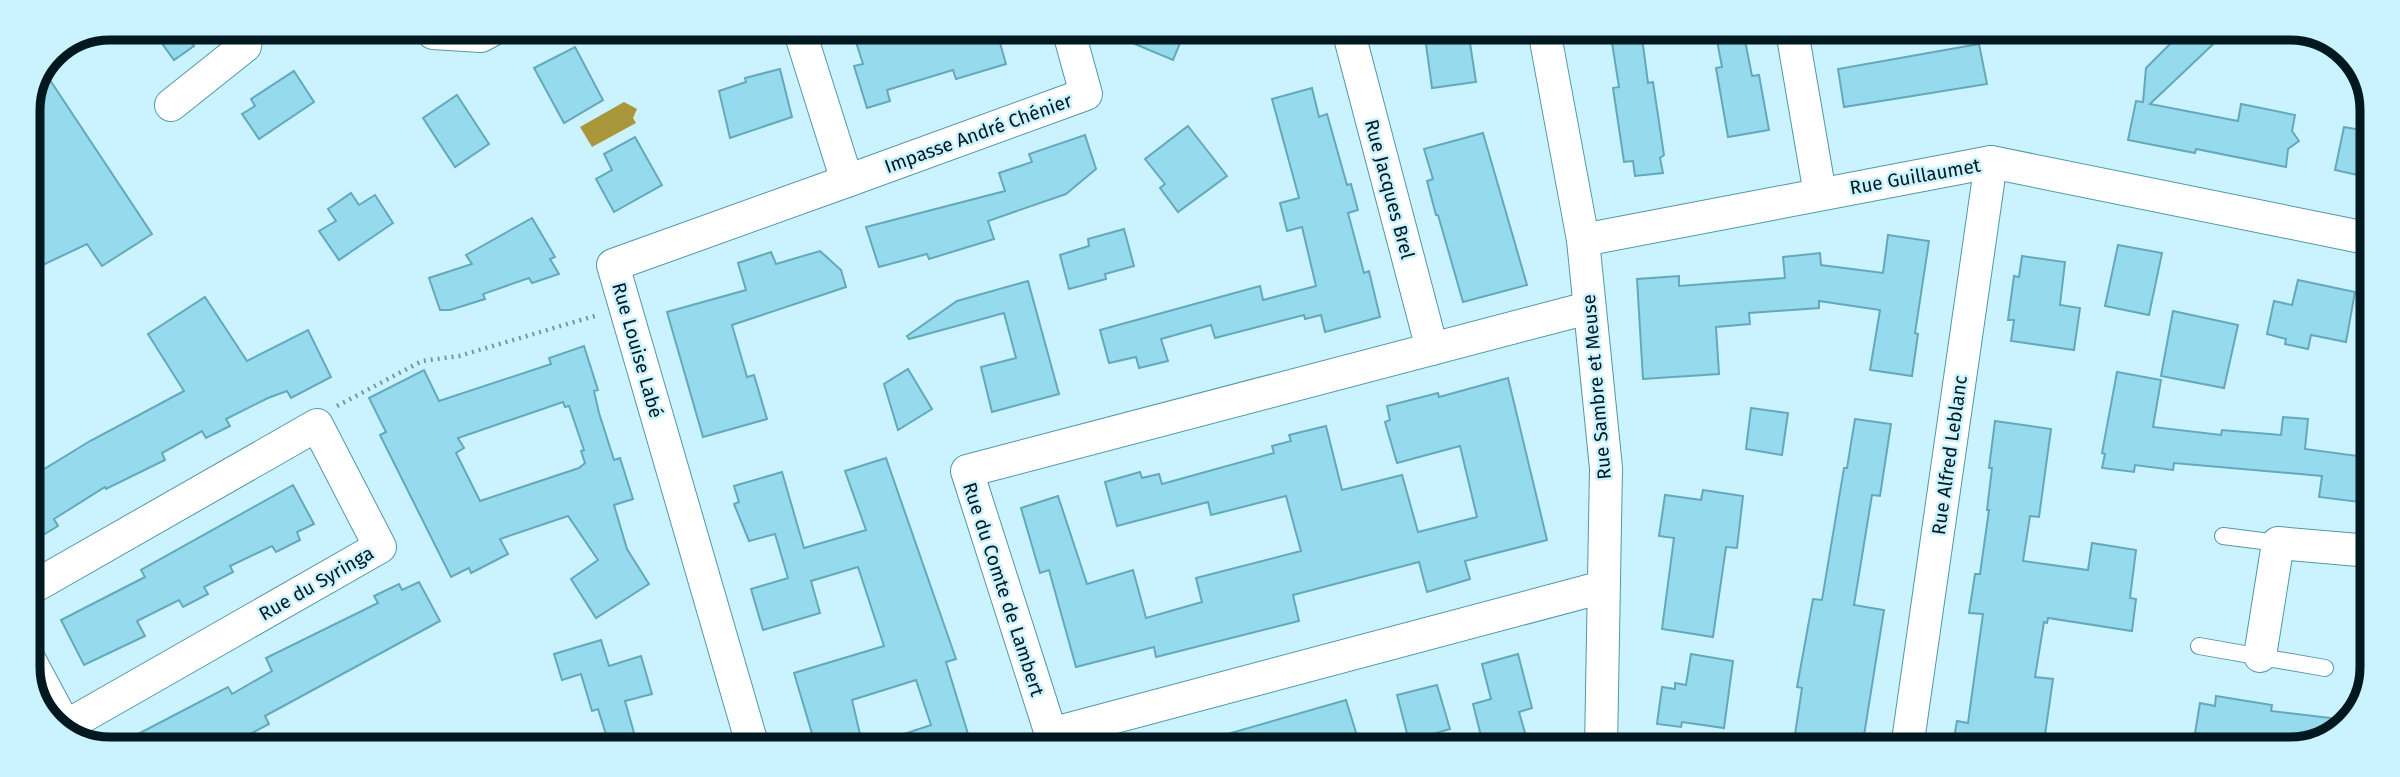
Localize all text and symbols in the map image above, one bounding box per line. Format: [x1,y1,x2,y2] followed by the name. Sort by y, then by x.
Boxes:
[881,89,1076,178] street label: Impasse André Chénier
[1360,117,1419,262] street label: Rue Jacques Brel
[1848,154,1982,199] street label: Rue Guillaumet
[607,280,668,421] street label: Rue Louise Labé
[1577,293,1616,481] street label: Rue Sambre et Meuse
[1927,374,1972,536] street label: Rue Alfred Leblanc
[958,479,1049,699] street label: Rue du Comte de Lambert
[255,541,378,626] street label: Rue du Syringa

